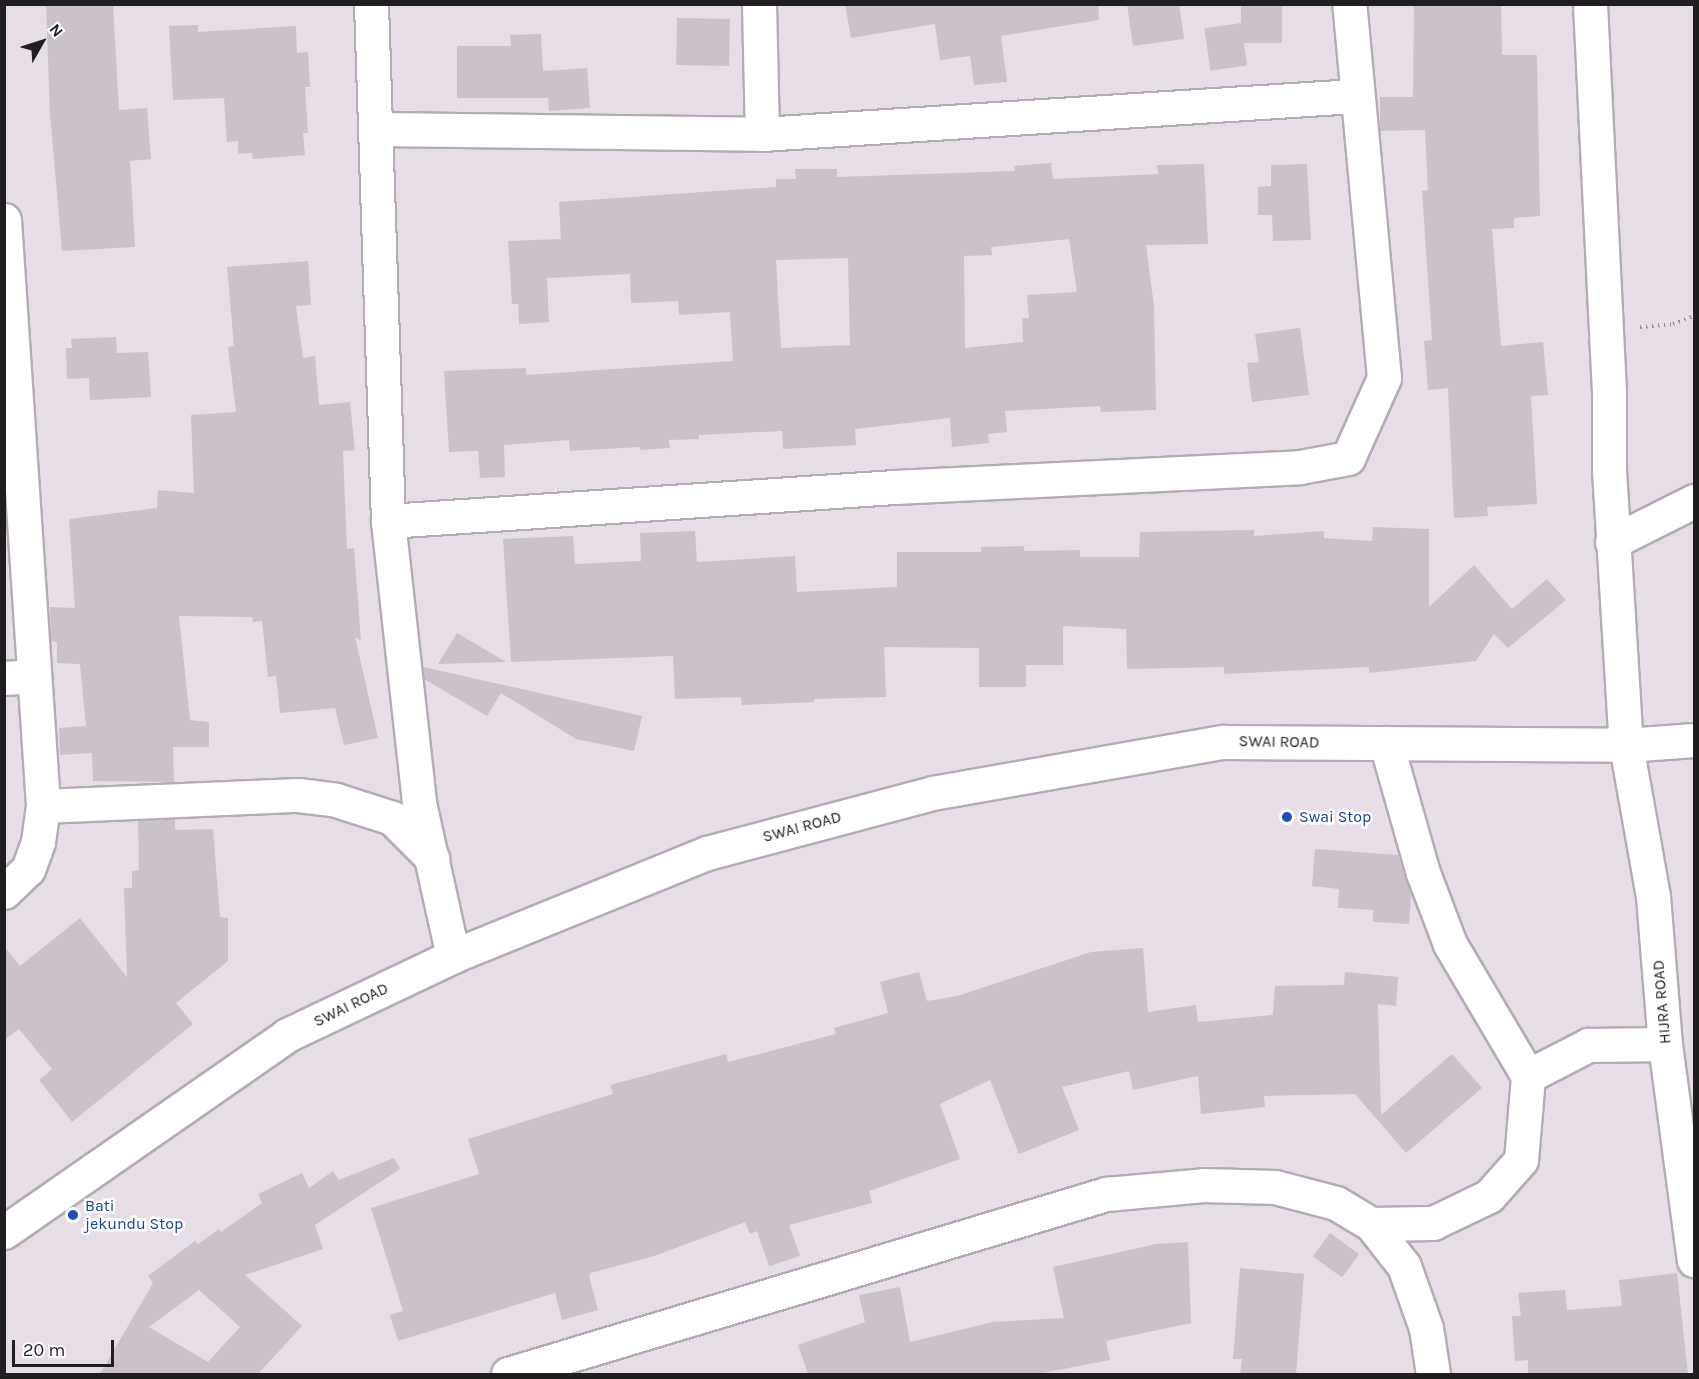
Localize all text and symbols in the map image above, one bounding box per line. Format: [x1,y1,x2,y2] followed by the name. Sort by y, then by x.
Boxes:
[12,12,72,72] north arrow
[45,20,67,41] text: N
[1238,732,1320,752] street label: SWAI ROAD
[760,807,844,847] street label: SWAI ROAD
[1299,807,1371,827] place label: Swai Stop
[1280,810,1294,824] marker: Swai Stop
[1649,959,1675,1045] street label: HIJRA ROAD
[310,979,392,1031] street label: SWAI ROAD
[85,1196,183,1234] place label: Bati jekundu Stop
[66,1208,80,1222] marker: Bati jekundu Stop
[15,1328,117,1366] scale bar
[23,1339,65,1361] text: 20 m

